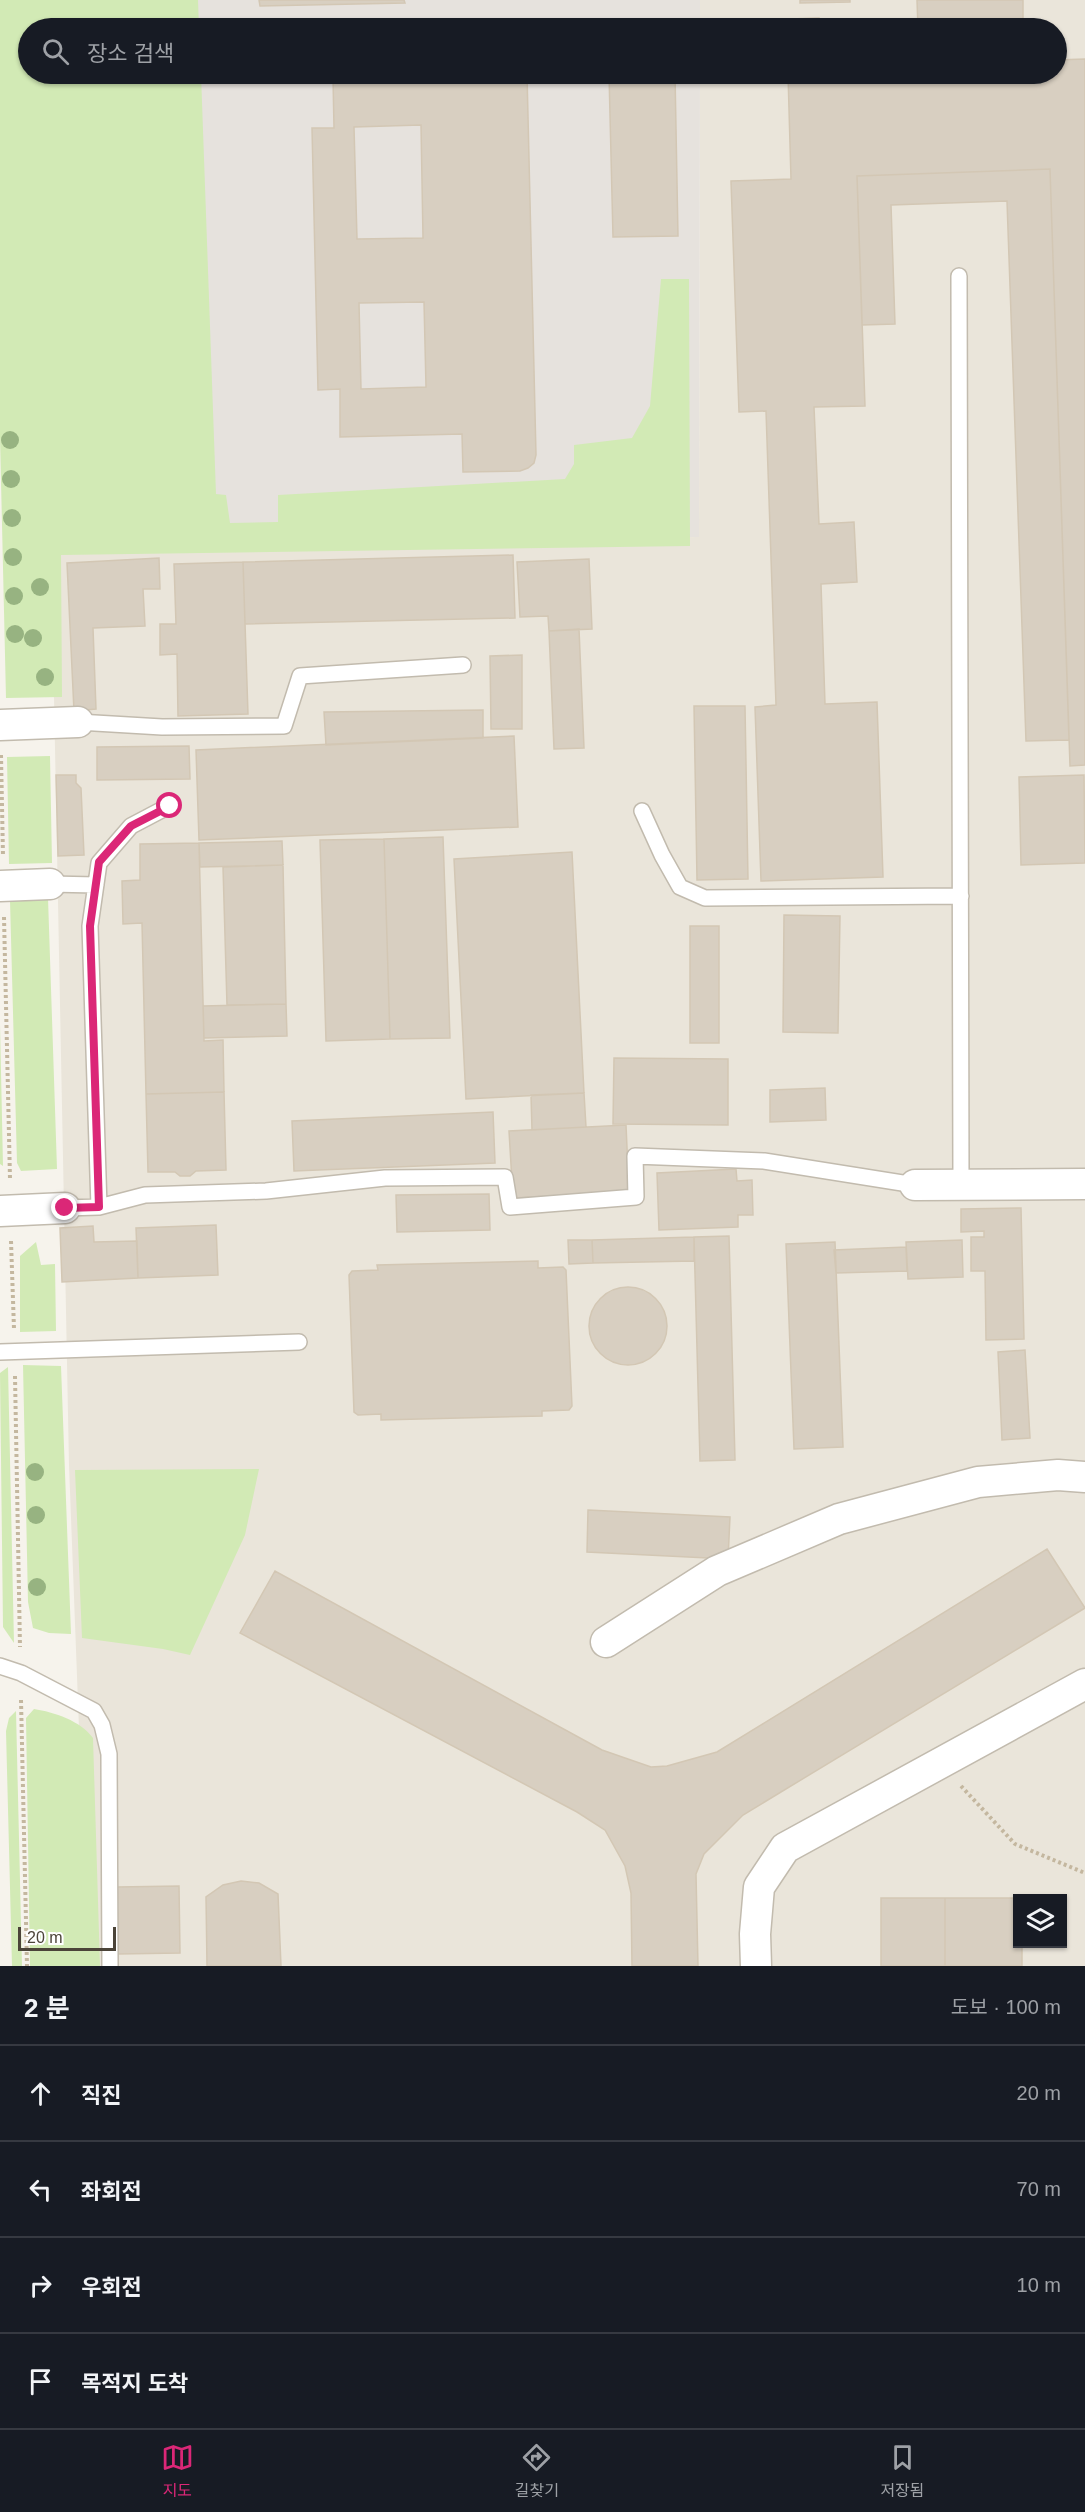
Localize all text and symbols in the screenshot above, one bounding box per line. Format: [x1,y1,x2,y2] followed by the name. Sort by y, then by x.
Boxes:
[18,18,1067,84] search box
[39,35,72,68] icon: search
[87,41,174,66] text: 장소 검색
[156,792,182,818] route start
[51,1194,77,1220] route end
[1013,1894,1067,1948] map controls
[1013,1894,1067,1948] button: layers
[18,1924,116,1952] scale bar
[27,1929,63,1946] text: 20 m
[24,1993,70,2023] text: 2 분
[951,1996,1061,2018] text: 도보 · 100 m
[24,2077,57,2110] icon: ahead
[1017,2082,1061,2104] text: 20 m
[81,2083,121,2108] text: 직진
[24,2173,57,2206] icon: left
[1017,2178,1061,2200] text: 70 m
[81,2179,142,2204] text: 좌회전
[24,2269,57,2302] icon: right
[1017,2274,1061,2296] text: 10 m
[81,2275,142,2300] text: 우회전
[24,2365,57,2398] icon: arrive
[81,2371,188,2396] text: 목적지 도착
[161,2441,194,2501] tab: 지도
[515,2441,559,2501] tab: 길찾기
[880,2441,924,2501] tab: 저장됨

